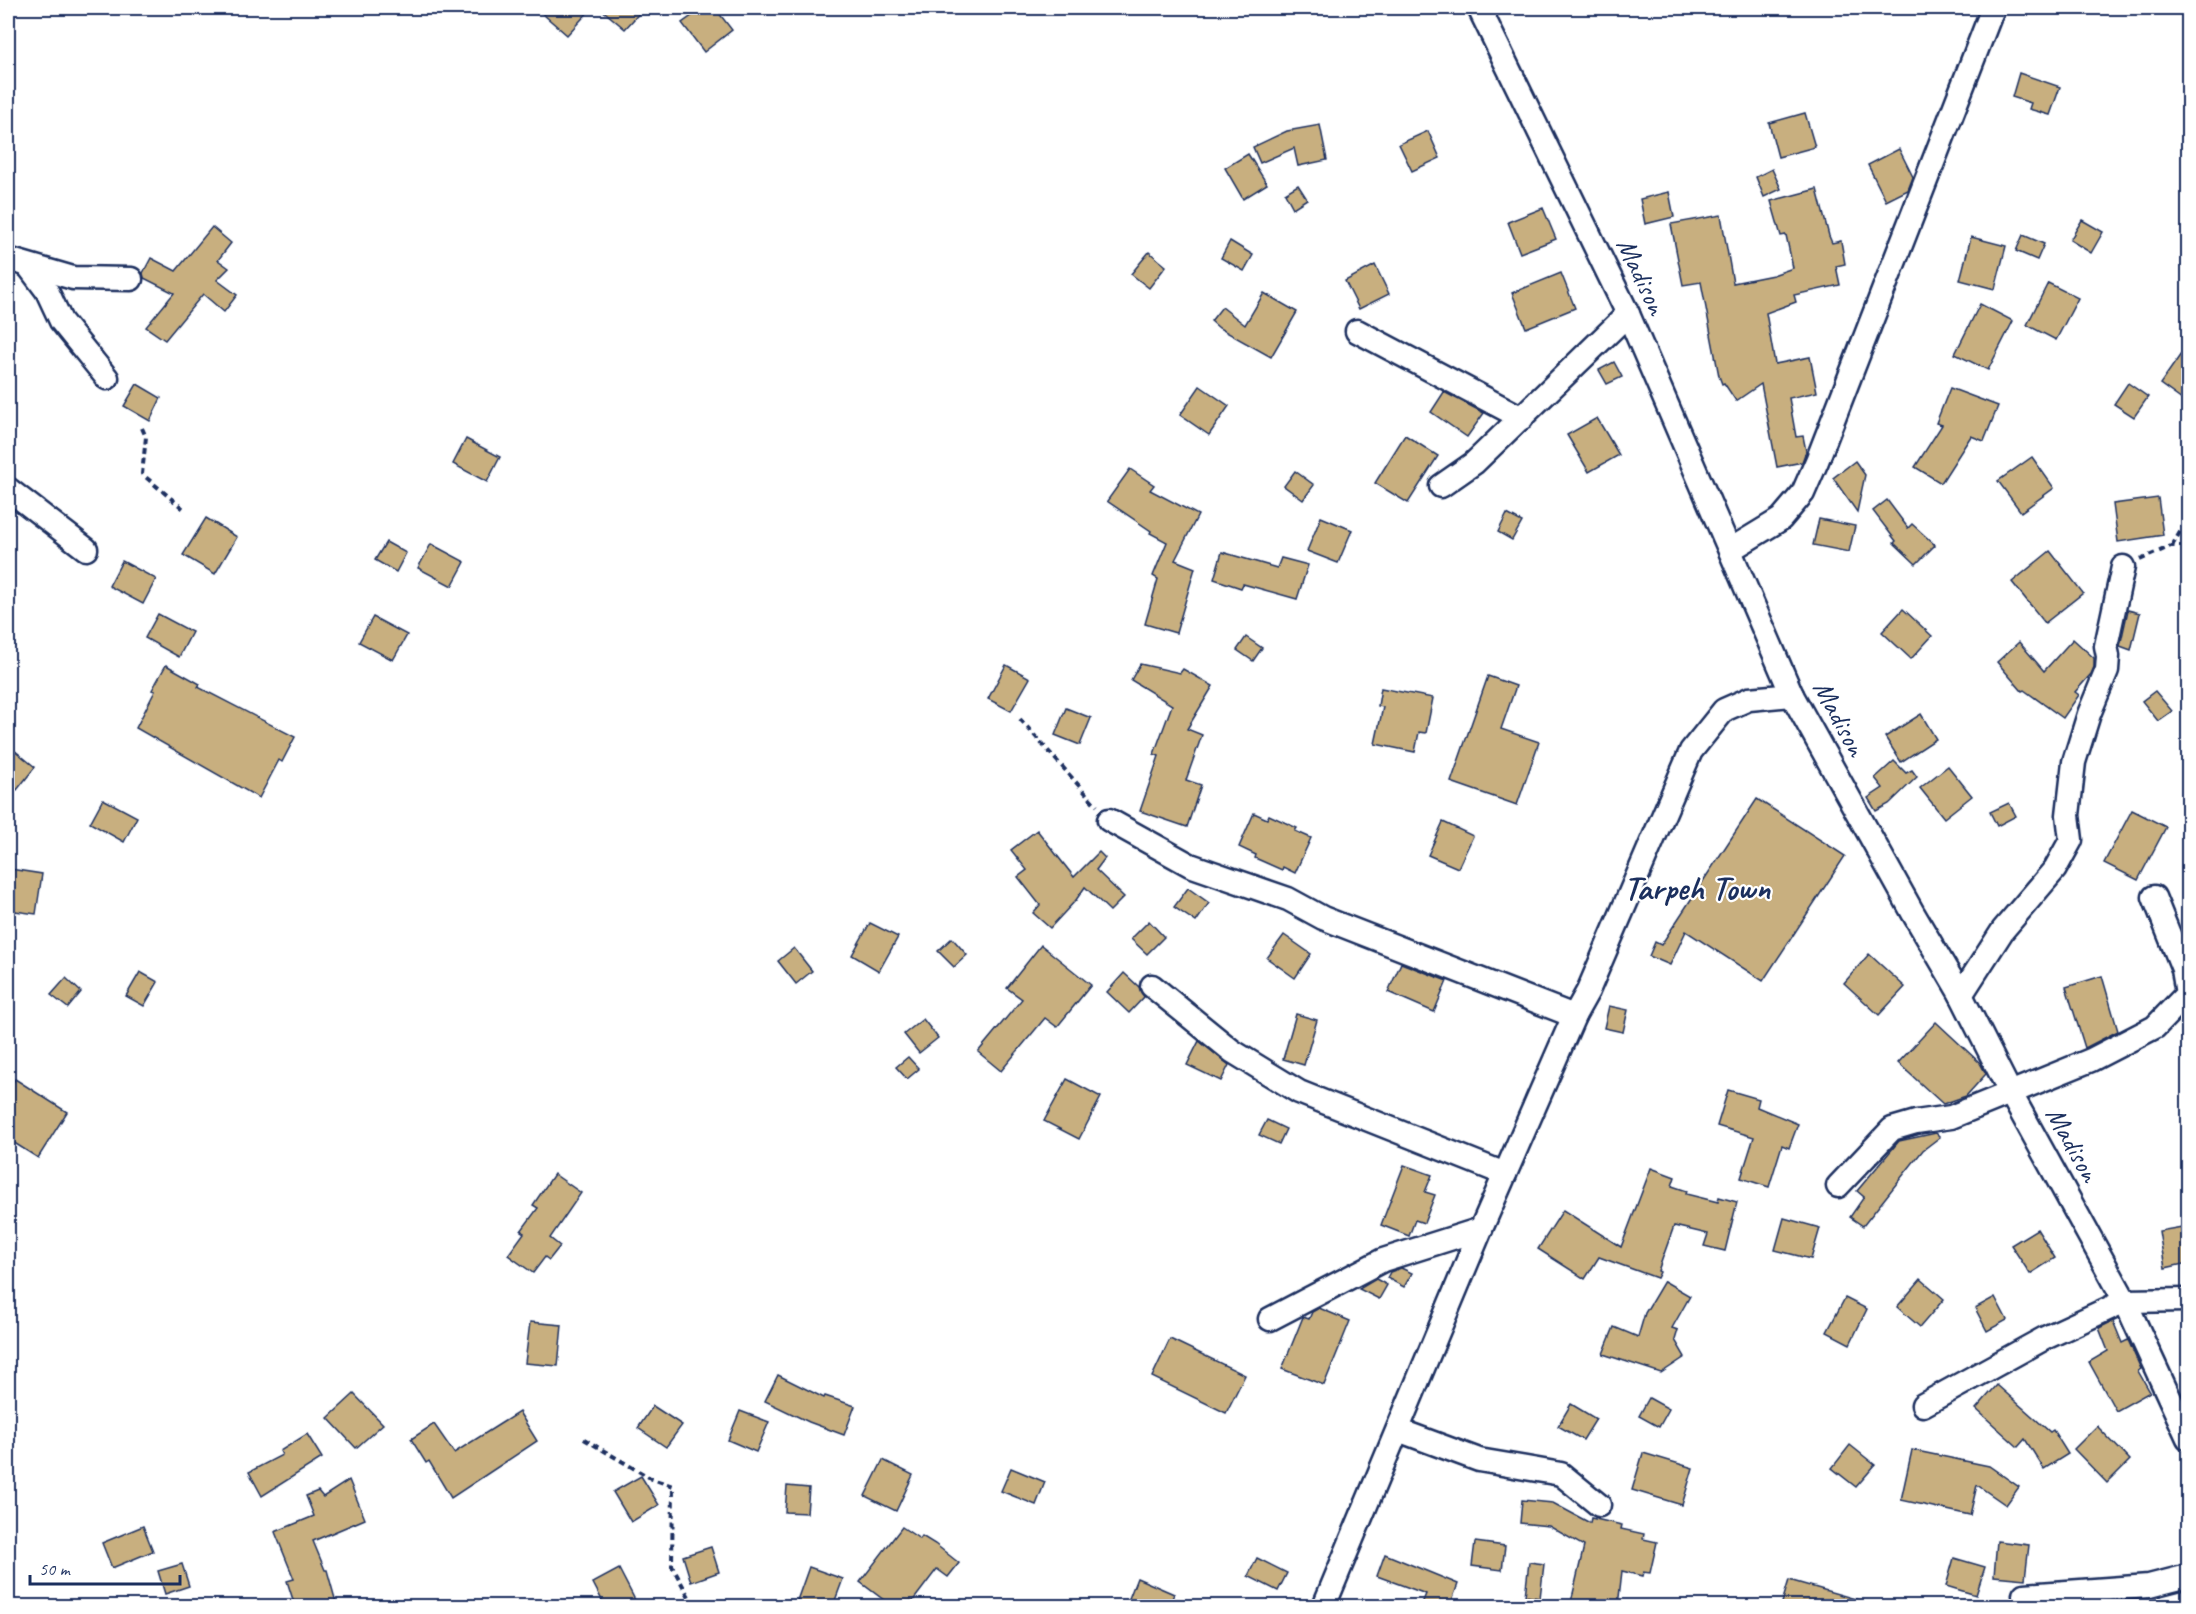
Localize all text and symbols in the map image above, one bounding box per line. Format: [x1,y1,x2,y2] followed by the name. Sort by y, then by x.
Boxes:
[1609,232,1675,321] street label: Madison
[1806,674,1875,763] street label: Madison
[1624,866,1772,909] district label: Tarpeh Town
[2038,1100,2109,1189] street label: Madison
[30,1548,180,1586] scale bar
[39,1558,72,1580] text: 50 m

